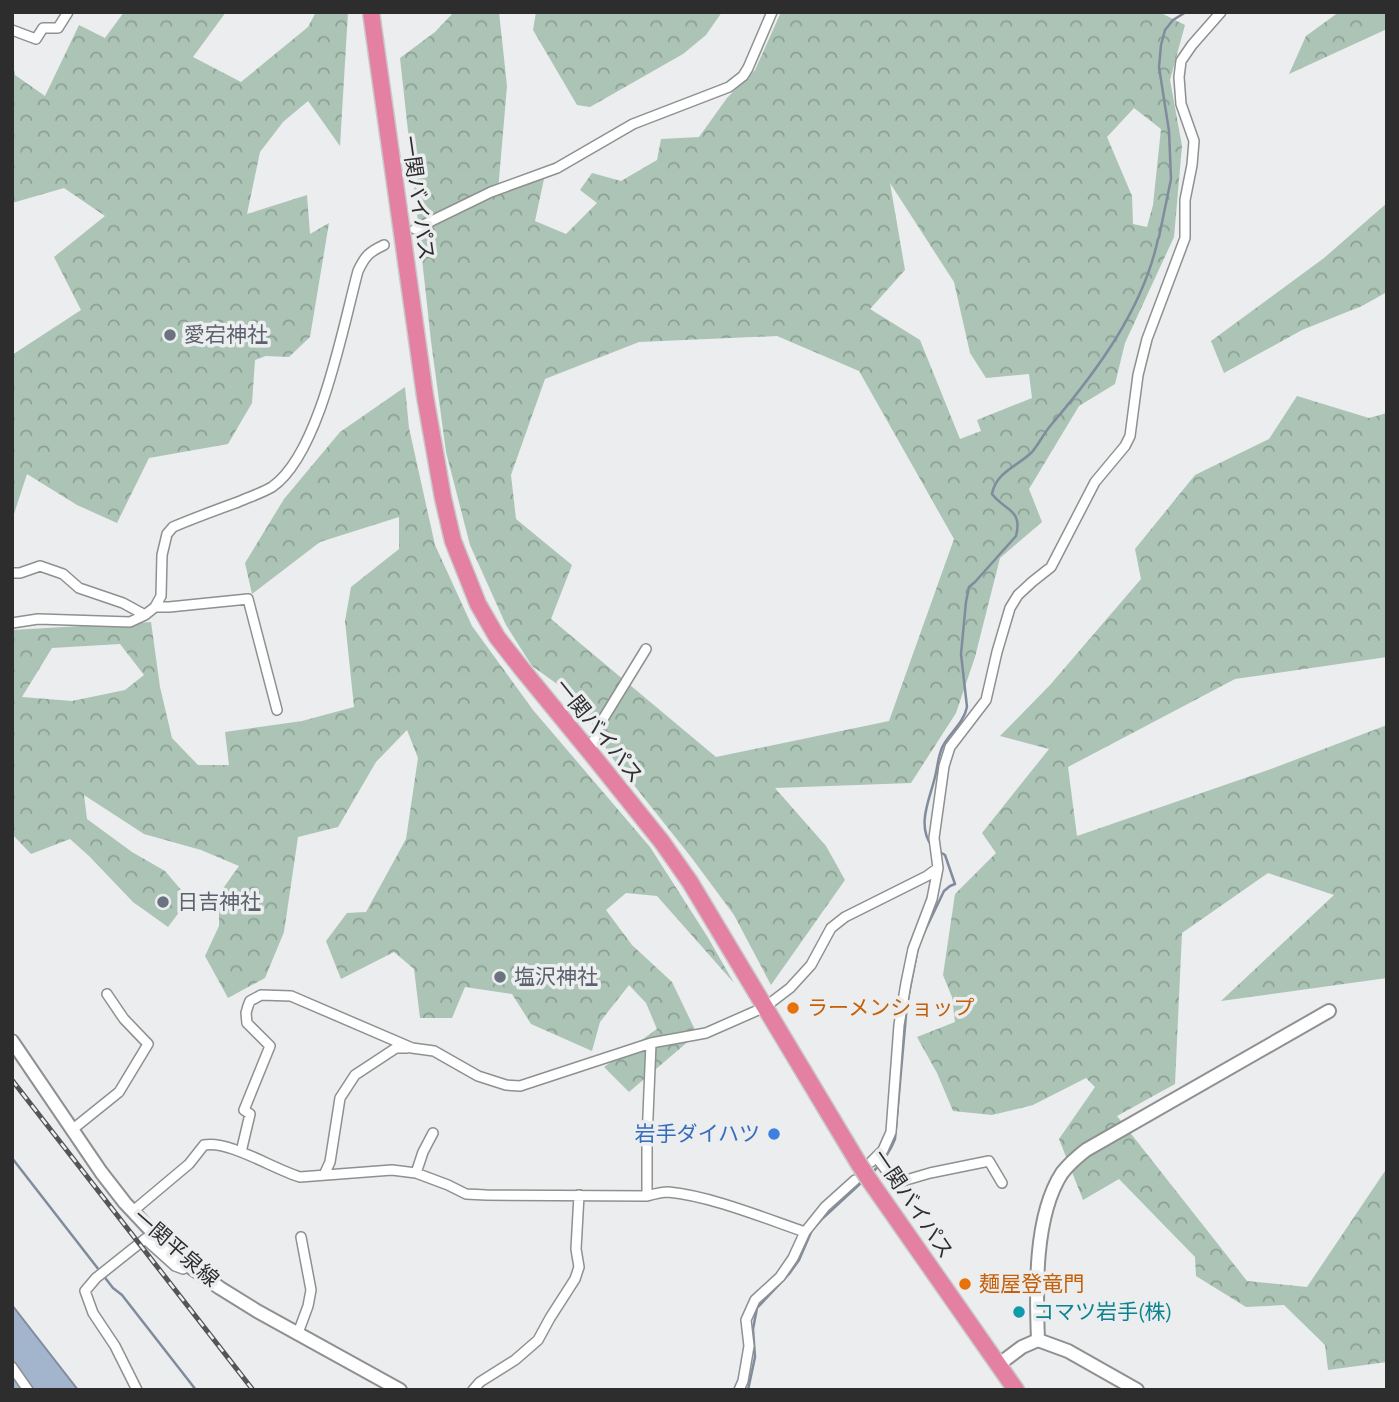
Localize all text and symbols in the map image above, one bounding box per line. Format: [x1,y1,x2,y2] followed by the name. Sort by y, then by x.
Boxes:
[398,134,440,262] street label: 一関バイパス
[184,322,268,346] place label: 愛宕神社
[162,327,178,343] marker: 愛宕神社
[551,674,649,787] street label: 一関バイパス
[177,889,261,913] place label: 日吉神社
[155,894,171,910] marker: 日吉神社
[514,964,598,988] place label: 塩沢神社
[492,969,508,985] marker: 塩沢神社
[807,995,974,1019] place label: ラーメンショップ
[785,1000,801,1016] marker: ラーメンショップ
[634,1121,760,1145] place label: 岩手ダイハツ
[766,1126,782,1142] marker: 岩手ダイハツ
[869,1145,959,1262] street label: 一関バイパス
[129,1204,224,1291] street label: 一関平泉線
[979,1271,1084,1295] place label: 麺屋登竜門
[957,1276,973,1292] marker: 麺屋登竜門
[1033,1299,1172,1323] place label: コマツ岩手(株)
[1011,1304,1027,1320] marker: コマツ岩手(株)

